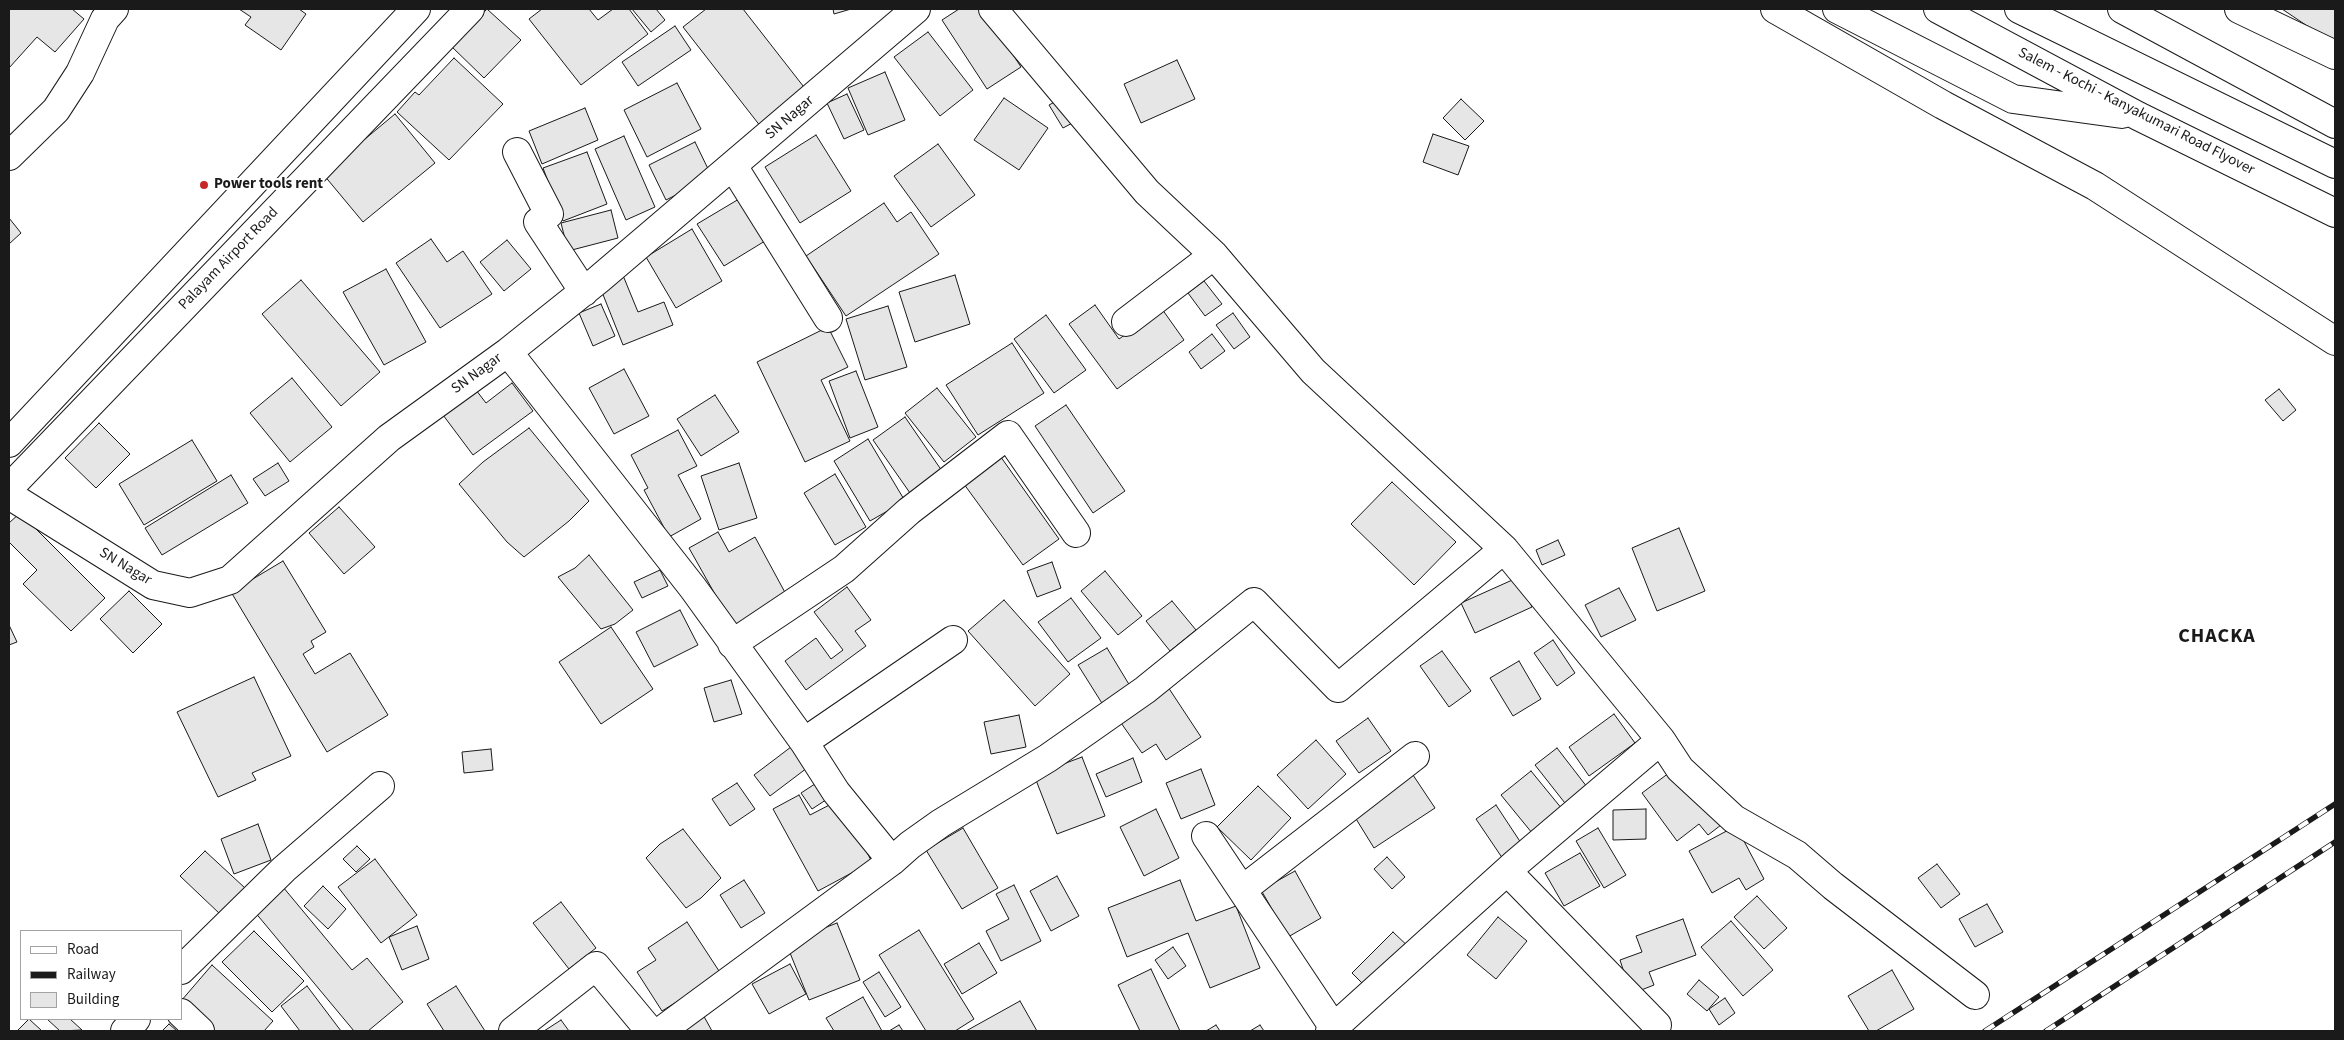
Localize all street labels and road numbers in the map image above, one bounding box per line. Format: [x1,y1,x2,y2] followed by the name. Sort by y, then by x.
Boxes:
[2015,44,2257,180] street label: Salem - Kochi - Kanyakumari Road Flyover
[762,92,818,144] street label: SN Nagar
[175,204,283,314] street label: Palayam Airport Road
[448,350,506,398] street label: SN Nagar
[95,544,155,590] street label: SN Nagar

